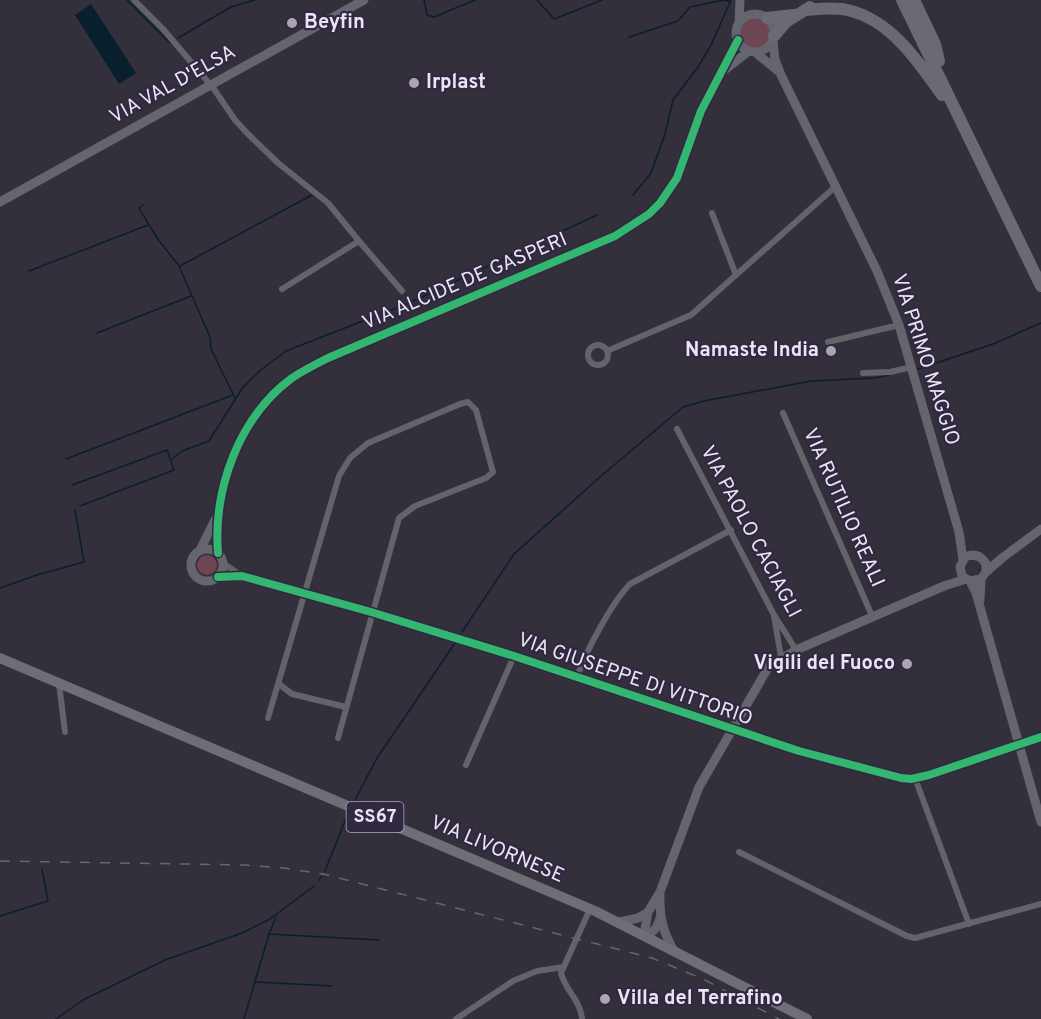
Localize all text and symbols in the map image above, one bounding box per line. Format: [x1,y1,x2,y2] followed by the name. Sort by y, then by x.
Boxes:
[304,10,365,36] place label: Beyfin
[285,16,299,30] marker: Beyfin
[105,40,241,130] street label: VIA VAL D'ELSA
[426,70,486,96] place label: Irplast
[407,76,421,90] marker: Irplast
[359,227,571,337] street label: VIA ALCIDE DE GASPERI
[885,271,965,449] street label: VIA PRIMO MAGGIO
[685,338,819,364] place label: Namaste India
[824,344,838,358] marker: Namaste India
[796,424,890,592] street label: VIA RUTILIO REALI
[694,442,806,622] street label: VIA PAOLO CACIAGLI
[514,628,756,732] street label: VIA GIUSEPPE DI VITTORIO
[754,651,895,677] place label: Vigili del Fuoco
[900,657,914,671] marker: Vigili del Fuoco
[346,802,404,832] road number: SS67
[426,810,568,890] street label: VIA LIVORNESE
[617,986,783,1012] place label: Villa del Terrafino
[598,992,612,1006] marker: Villa del Terrafino

